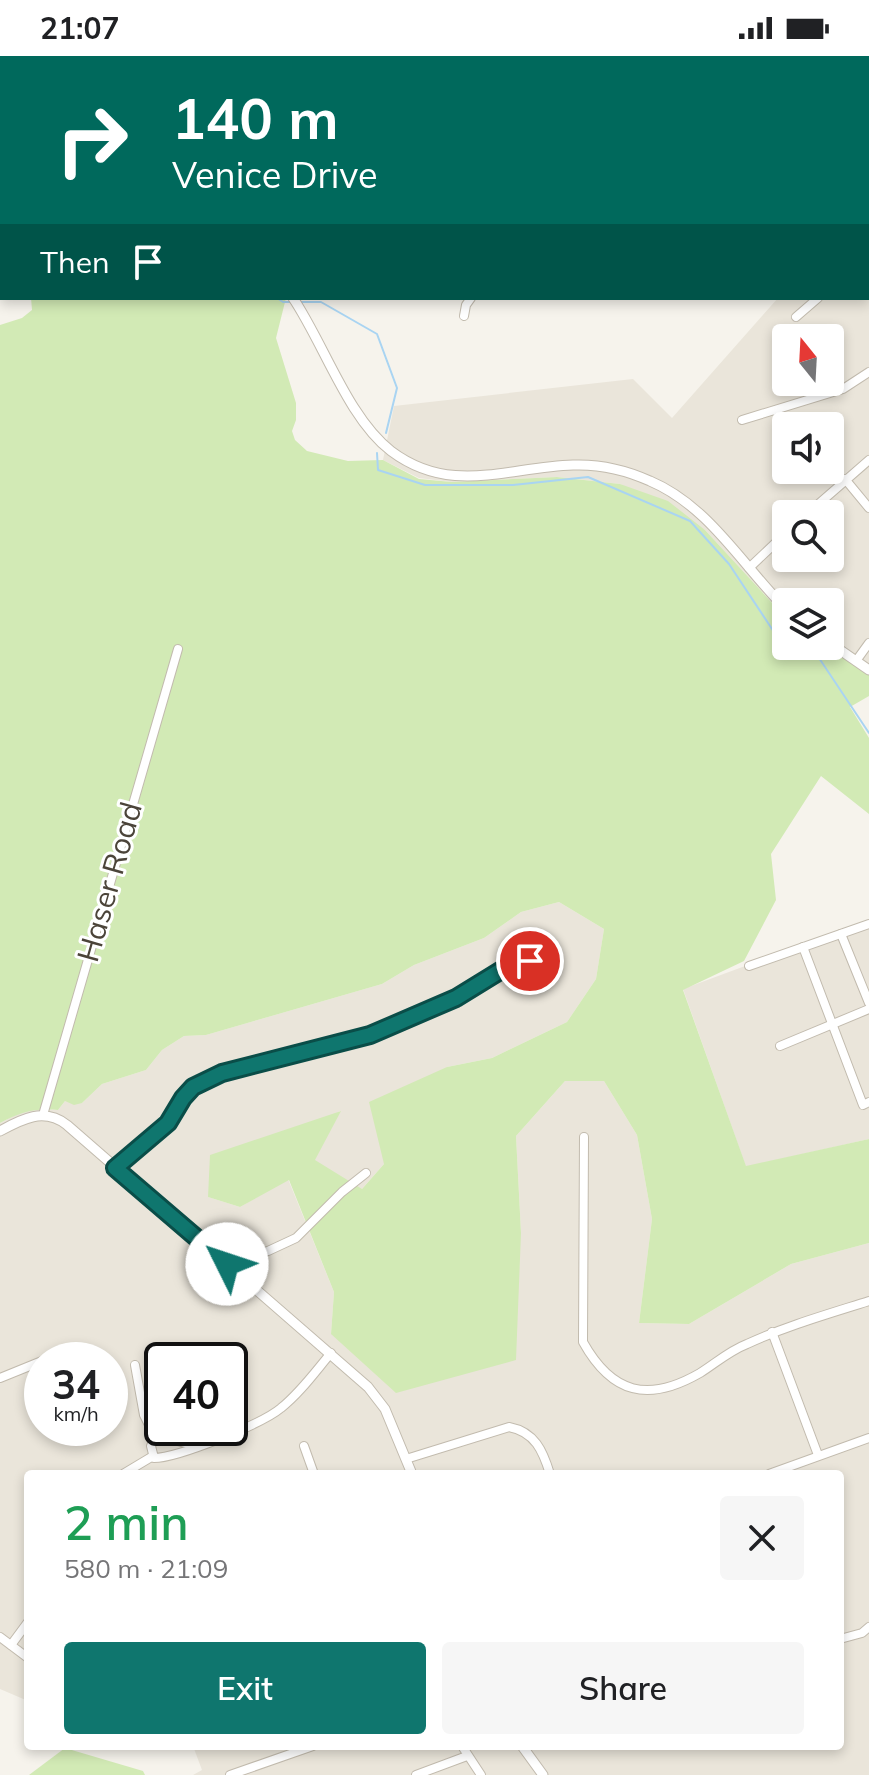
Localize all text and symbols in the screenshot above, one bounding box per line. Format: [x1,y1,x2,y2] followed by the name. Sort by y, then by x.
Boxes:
[40,9,119,47] text: 21:07
[172,83,339,153] text: 140 m
[40,88,144,192] icon: right
[172,152,378,197] text: Venice Drive
[126,240,170,284] icon: arrive
[40,243,110,281] text: Then
[772,324,844,396] north arrow
[772,324,844,660] map controls
[772,412,844,484] button: sound
[772,500,844,572] button: search
[772,588,844,660] button: layers
[68,797,150,966] street label: Haser Road
[496,927,564,995] pin
[508,939,552,983] icon: arrive
[185,1222,269,1306] position arrow
[144,1342,248,1446] speed limit sign: 40
[52,1359,100,1409] text: 34
[53,1401,99,1426] text: km/h
[64,1492,189,1552] text: 2 min
[720,1496,804,1580] button: close
[64,1552,228,1585] text: 580 m · 21:09
[64,1642,426,1734] button: Exit
[442,1642,804,1734] button: Share

